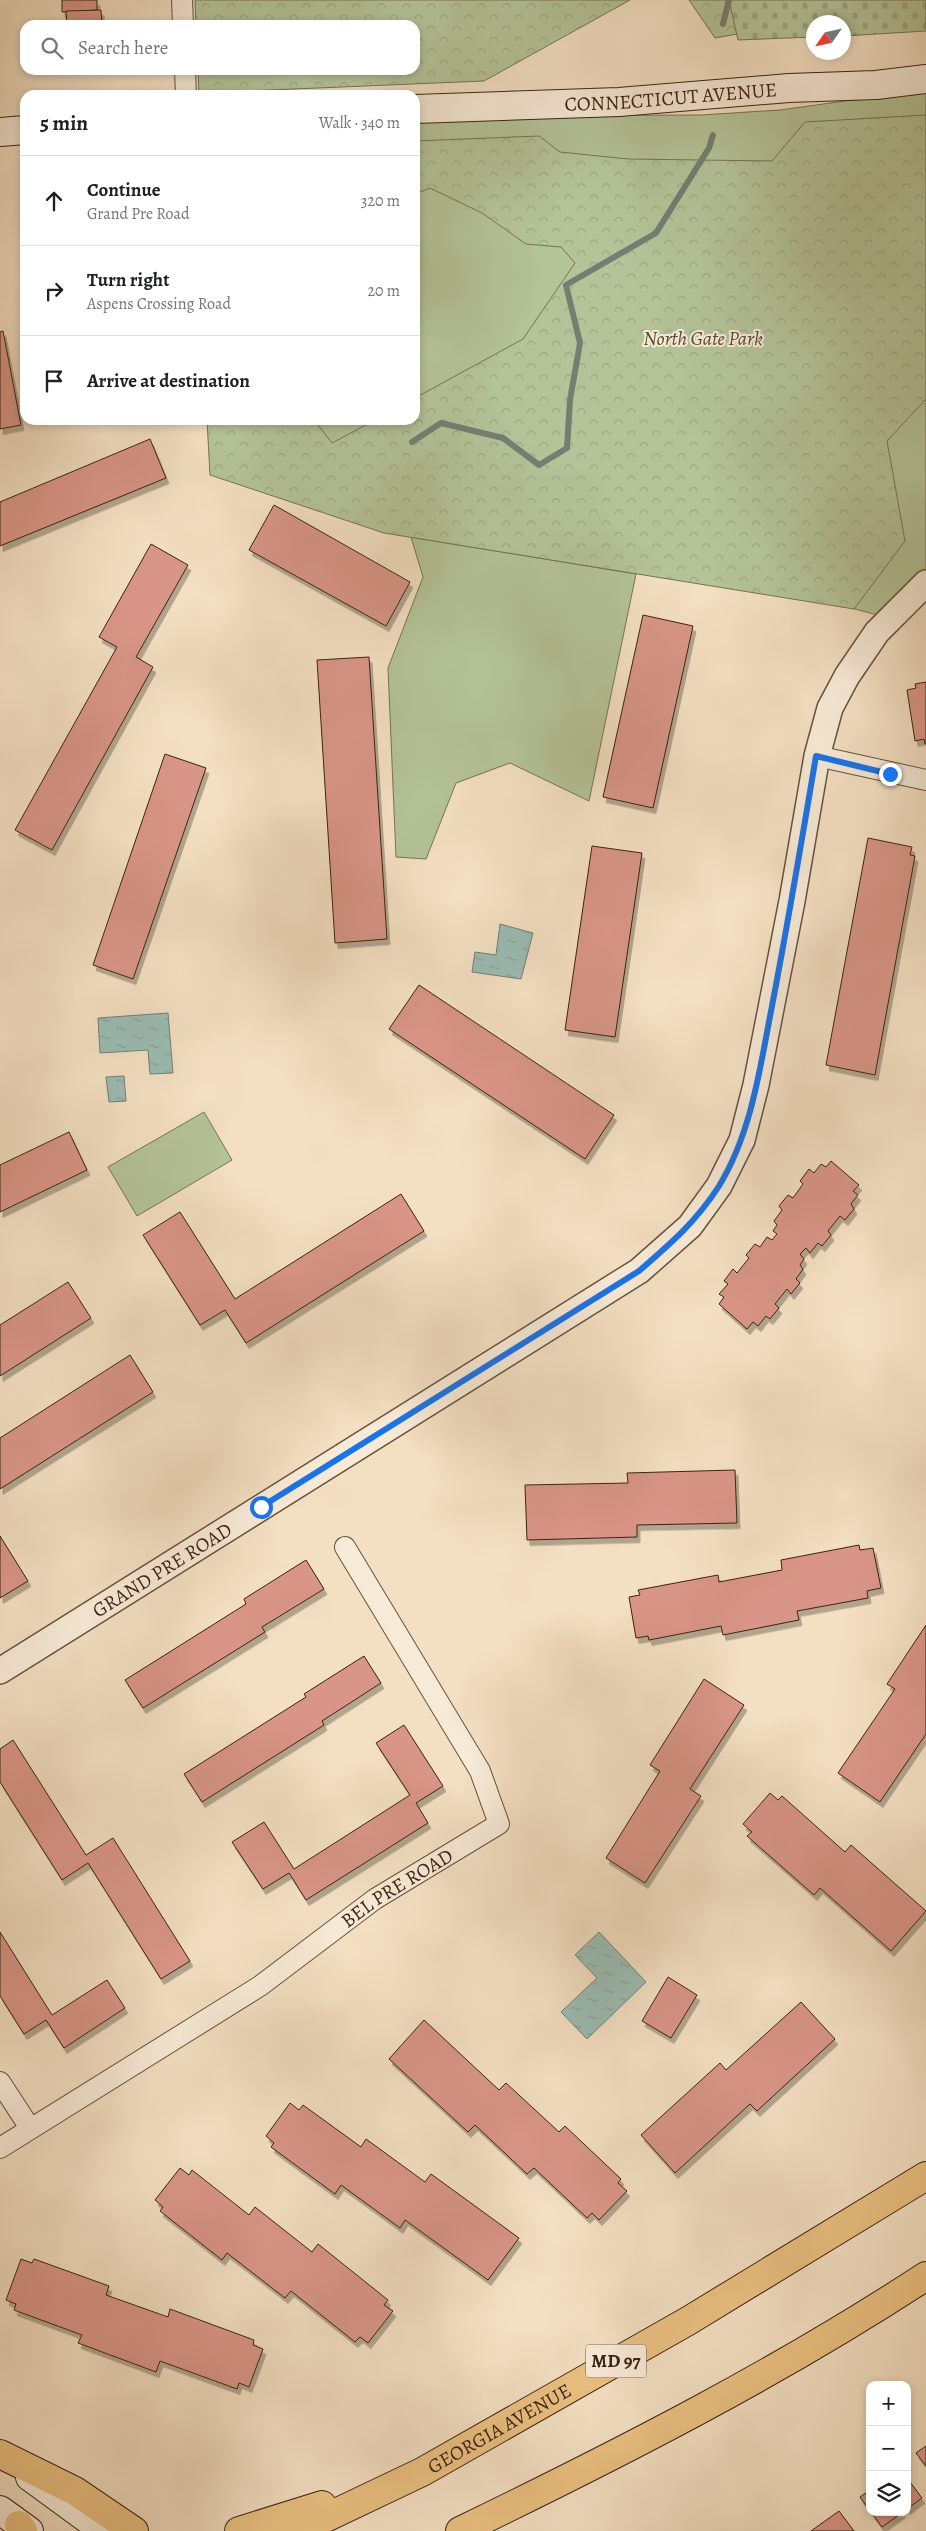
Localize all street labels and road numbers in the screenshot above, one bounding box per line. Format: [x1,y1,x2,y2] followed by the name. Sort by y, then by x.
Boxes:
[564,76,778,117] street label: CONNECTICUT AVENUE
[87,1516,237,1624] street label: GRAND PRE ROAD
[335,1842,458,1934] street label: BEL PRE ROAD
[586,2344,646,2378] road number: MD 97
[422,2377,576,2480] street label: GEORGIA AVENUE

